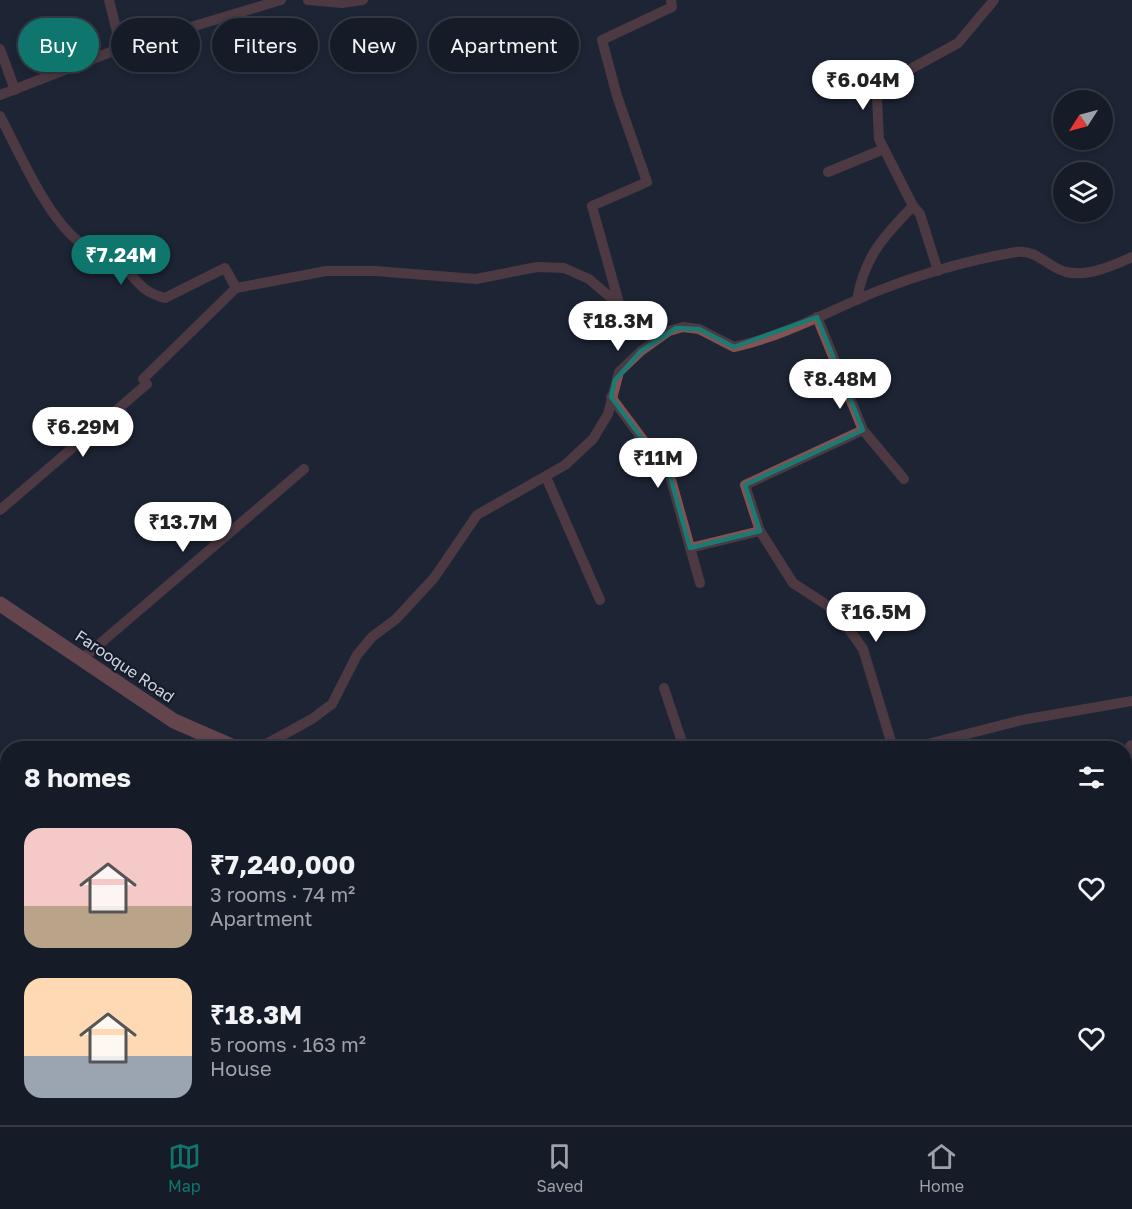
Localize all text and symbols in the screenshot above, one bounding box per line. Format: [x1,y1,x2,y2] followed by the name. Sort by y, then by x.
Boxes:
[18,18,99,72] chip: Buy
[111,18,200,72] chip: Rent
[212,18,318,72] chip: Filters
[330,18,417,72] chip: New
[429,18,579,72] chip: Apartment
[814,60,912,111] pin: ₹6.04M
[826,67,900,91] text: ₹6.04M
[1053,90,1113,150] north arrow
[1053,90,1113,222] map controls
[1053,162,1113,222] button: layers
[72,235,170,286] pin: ₹7.24M
[85,242,157,266] text: ₹7.24M
[569,301,667,352] pin: ₹18.3M
[583,308,653,332] text: ₹18.3M
[791,359,889,410] pin: ₹8.48M
[803,366,877,390] text: ₹8.48M
[34,407,132,458] pin: ₹6.29M
[46,414,120,438] text: ₹6.29M
[622,438,694,489] pin: ₹11M
[633,445,683,469] text: ₹11M
[134,502,232,553] pin: ₹13.7M
[148,509,218,533] text: ₹13.7M
[827,592,925,643] pin: ₹16.5M
[841,599,911,623] text: ₹16.5M
[72,625,178,707] street label: Farooque Road
[1075,761,1108,794] icon: filters
[24,762,131,793] text: 8 homes
[210,849,355,880] text: ₹7,240,000
[72,852,144,924] icon: home
[1075,872,1108,905] icon: heart
[210,882,355,906] text: 3 rooms · 74 m²
[210,906,313,930] text: Apartment
[210,999,302,1030] text: ₹18.3M
[72,1002,144,1074] icon: home
[1075,1022,1108,1055] icon: heart
[210,1032,366,1056] text: 5 rooms · 163 m²
[210,1056,272,1080] text: House
[168,1140,201,1196] tab: Map
[537,1140,583,1196] tab: Saved
[919,1140,964,1196] tab: Home

